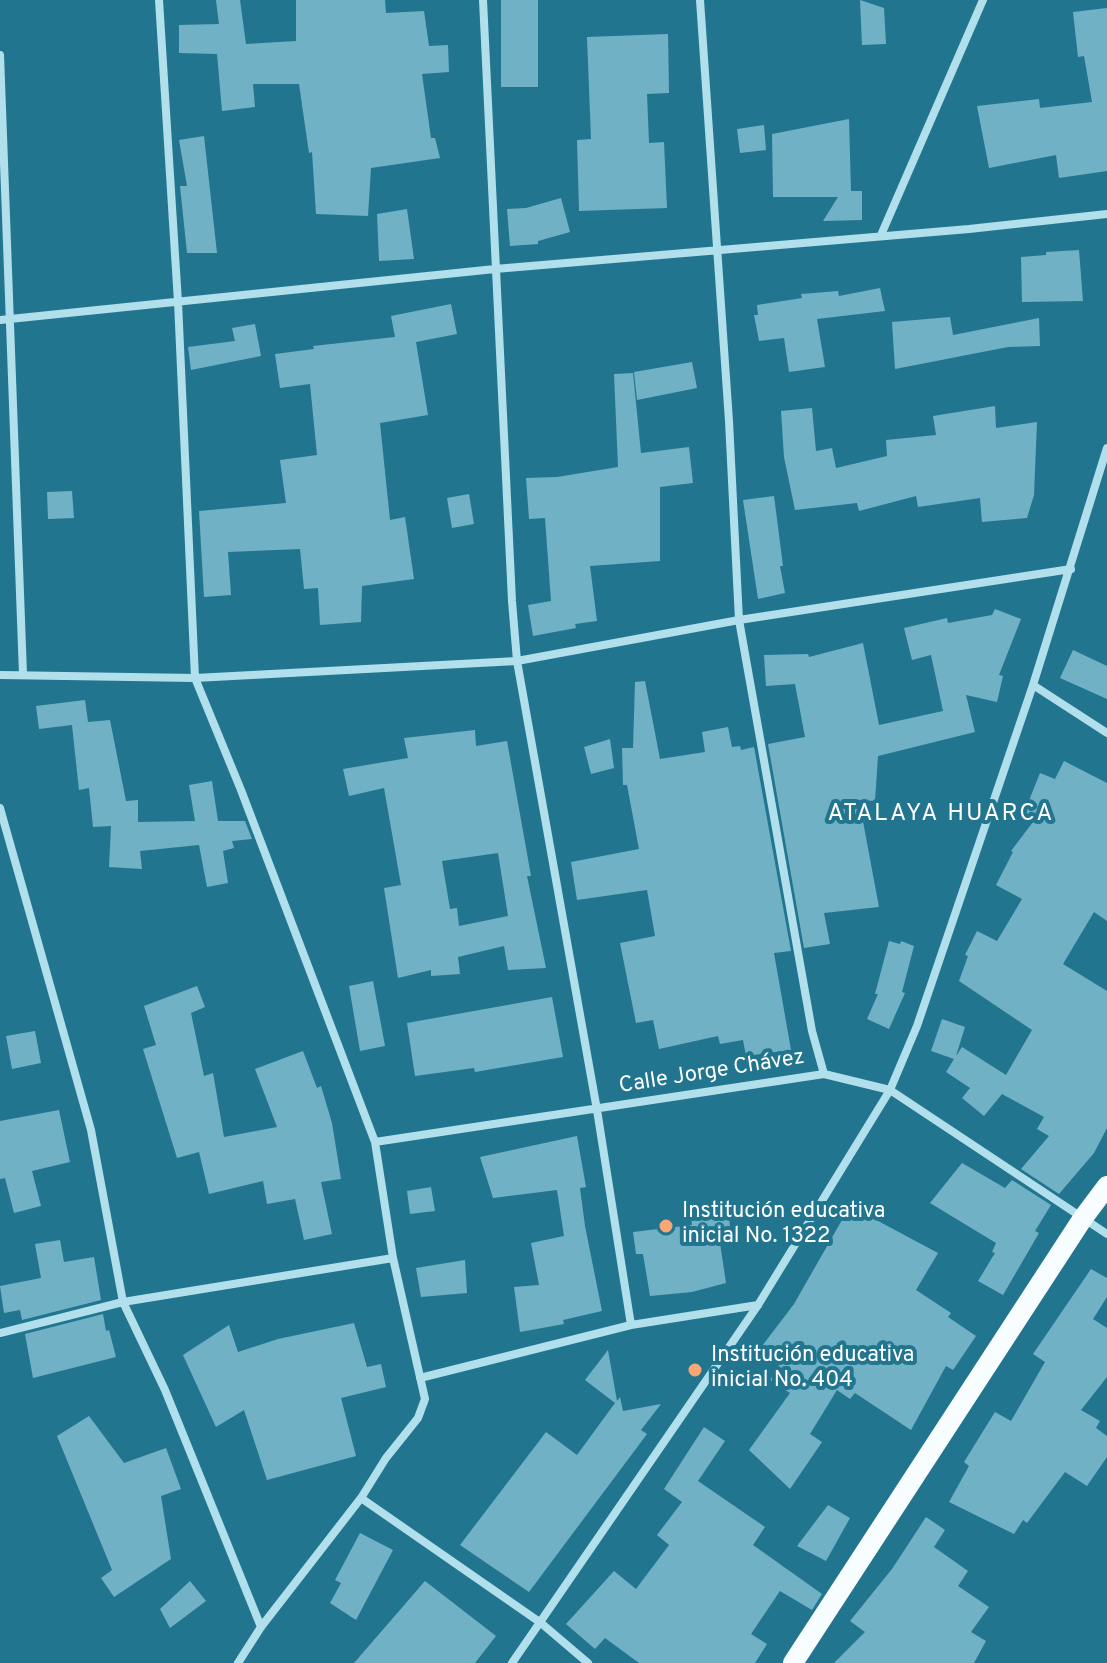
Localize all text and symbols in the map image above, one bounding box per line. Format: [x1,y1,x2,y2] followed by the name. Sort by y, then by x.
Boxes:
[828,801,1054,829] district label: ATALAYA HUARCA
[617,1045,807,1101] street label: Calle Jorge Chávez
[682,1200,885,1252] place label: Institución educativa inicial No. 1322
[657,1217,675,1235] marker: Institución educativa inicial No. 1322
[711,1344,914,1396] place label: Institución educativa inicial No. 404
[686,1361,704,1379] marker: Institución educativa inicial No. 404

